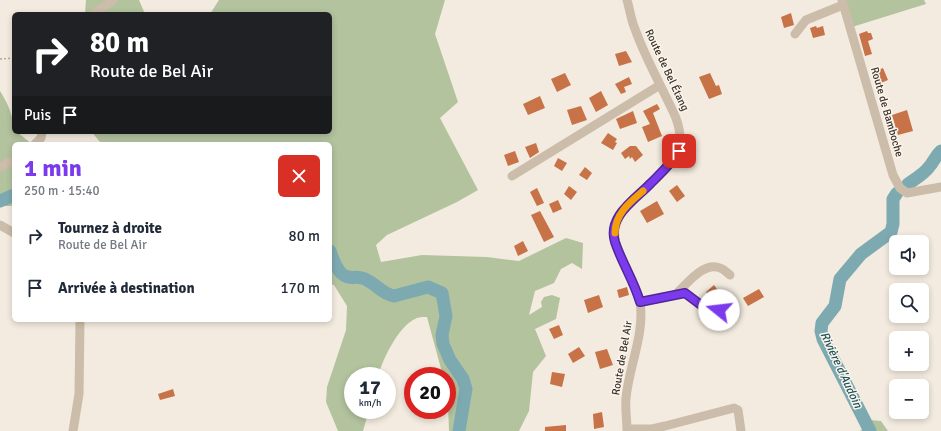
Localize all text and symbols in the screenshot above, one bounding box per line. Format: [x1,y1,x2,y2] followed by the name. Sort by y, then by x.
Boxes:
[90,26,149,60] text: 80 m
[642,27,693,113] street label: Route de Bel Étang
[24,28,76,80] icon: right
[90,60,213,82] text: Route de Bel Air
[868,66,906,158] street label: Route de Bamboche
[59,104,81,126] icon: arrive
[24,106,51,124] text: Puis
[662,134,696,168] pin
[668,140,690,162] icon: arrive
[24,153,82,183] text: 1 min
[278,155,320,197] button: close
[24,183,100,199] text: 250 m · 15:40
[58,219,162,237] text: Tournez à droite
[24,225,46,247] icon: right
[289,227,320,245] text: 80 m
[889,235,929,419] map controls
[889,235,929,275] button: sound
[58,237,147,253] text: Route de Bel Air
[24,277,46,299] icon: arrive
[58,279,195,297] text: Arrivée à destination
[280,279,320,297] text: 170 m
[889,283,929,323] button: search
[698,289,740,331] position arrow
[609,320,635,396] street label: Route de Bel Air
[817,329,865,411] water label: Rivière d'Audoin
[889,331,929,371] button: +
[404,367,456,419] speed limit sign: 20
[359,375,381,400] text: 17
[889,379,929,419] button: −
[359,397,381,409] text: km/h

